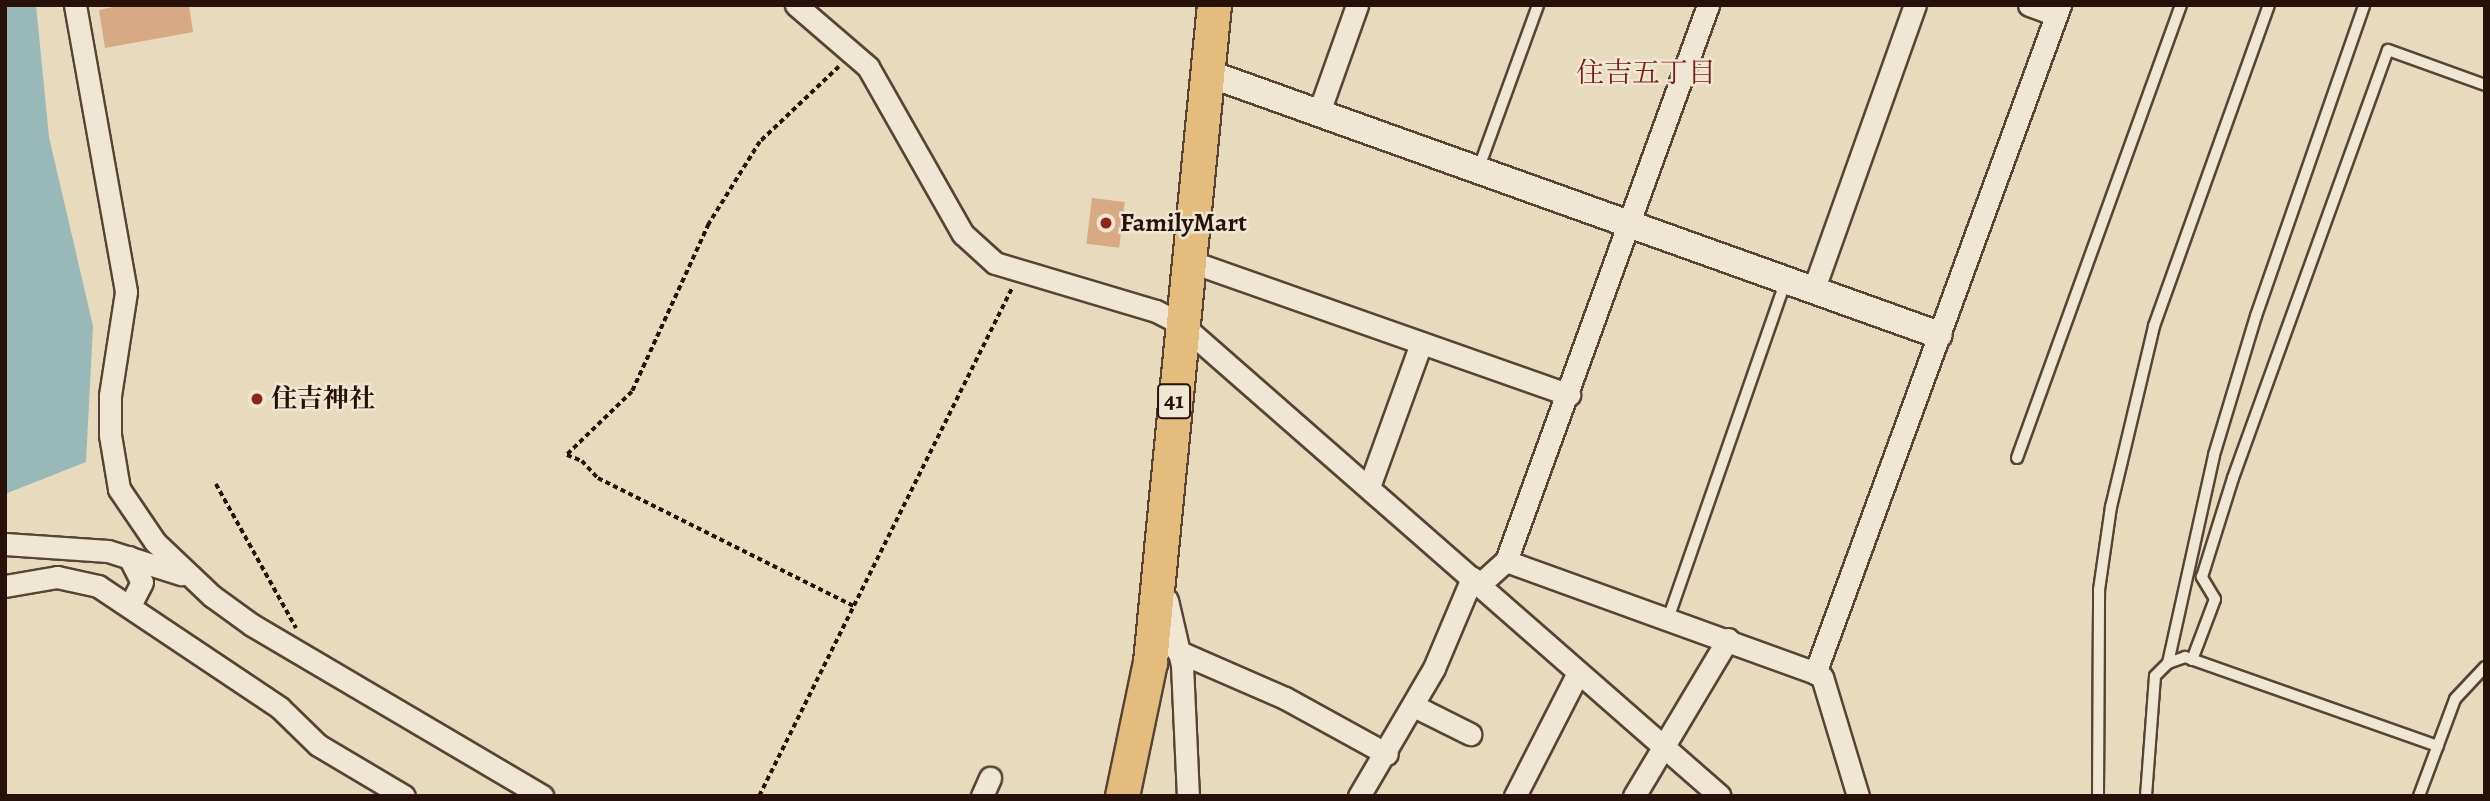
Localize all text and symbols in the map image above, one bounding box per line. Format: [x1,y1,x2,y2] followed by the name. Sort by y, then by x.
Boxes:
[1576,56,1716,90] district label: 住吉五丁目
[1120,207,1247,239] place label: FamilyMart
[1098,215,1114,231] marker: FamilyMart
[1156,380,1192,422] road number: 41
[271,383,375,415] place label: 住吉神社
[249,391,265,407] marker: 住吉神社

